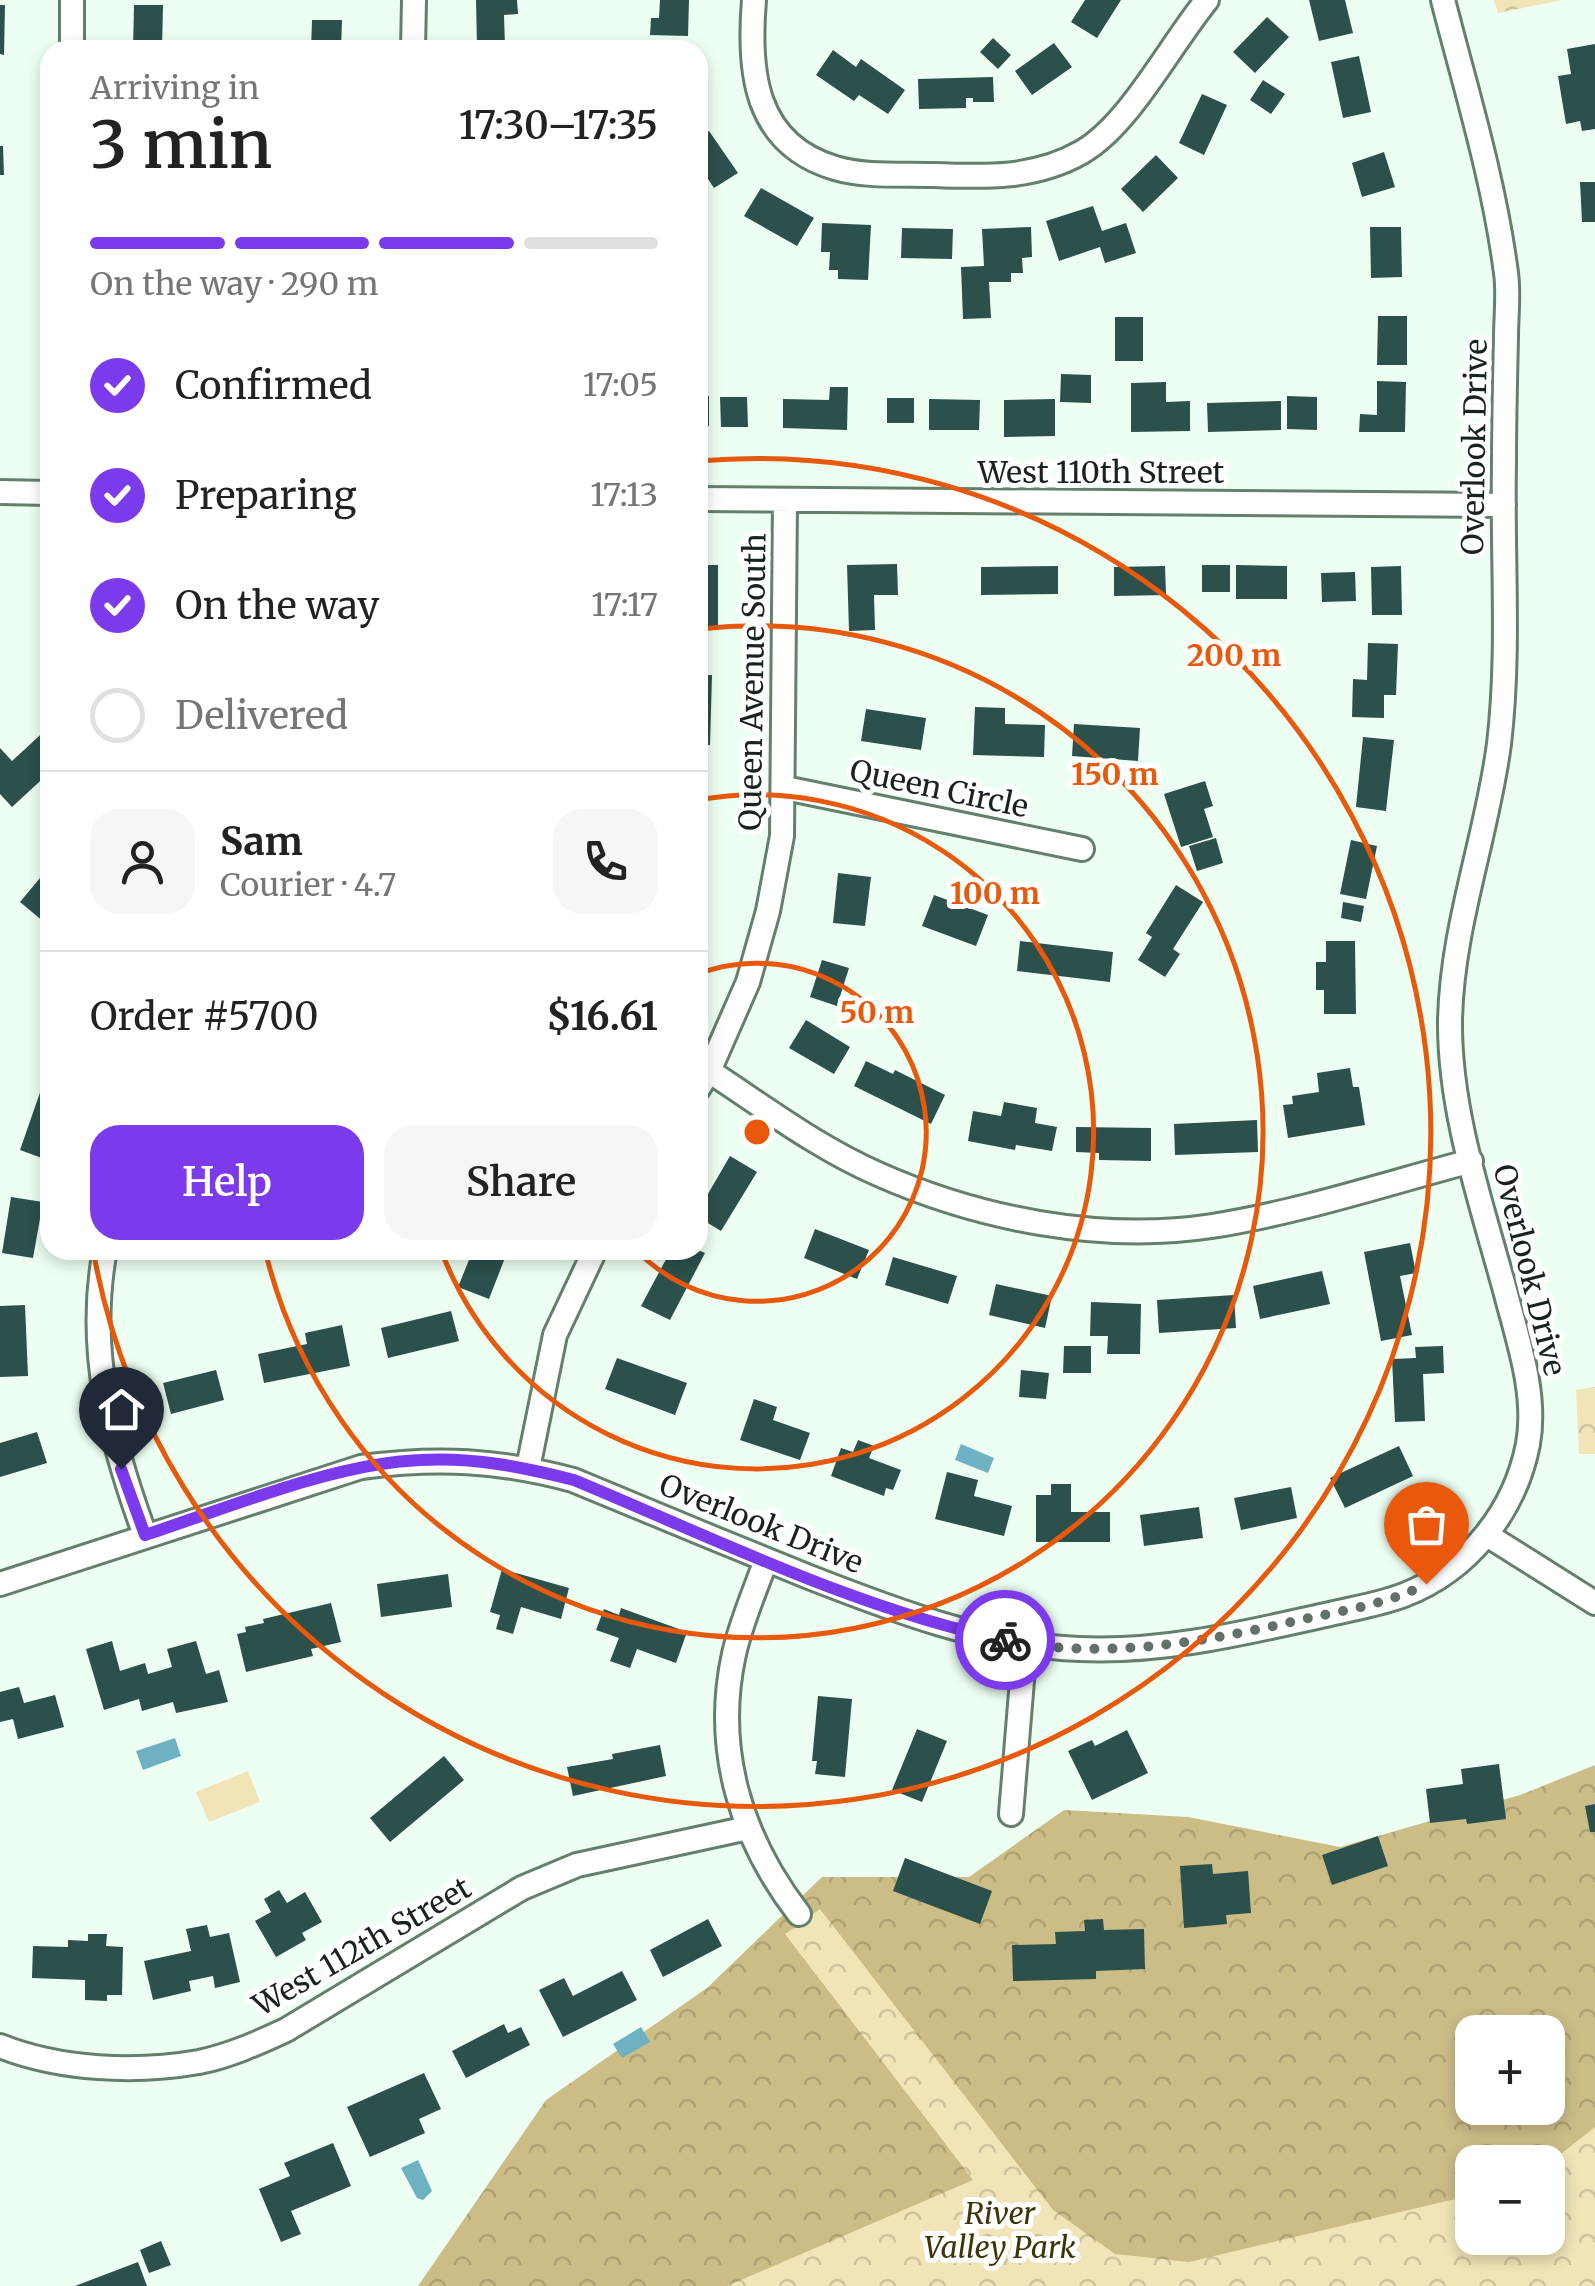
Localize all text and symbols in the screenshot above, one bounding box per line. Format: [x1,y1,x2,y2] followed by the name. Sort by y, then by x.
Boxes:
[90,68,259,108] text: Arriving in
[459,102,658,149] text: 17:30–17:35
[90,104,272,186] text: 3 min
[90,264,378,304] text: On the way · 290 m
[1453,339,1495,555] street label: Overlook Drive
[90,358,145,413] icon: check
[175,362,372,409] text: Confirmed
[583,365,658,405] text: 17:05
[977,453,1225,491] street label: West 110th Street
[90,468,145,523] icon: check
[175,472,357,519] text: Preparing
[590,475,658,515] text: 17:13
[730,533,774,831] street label: Queen Avenue South
[90,578,145,633] icon: check
[175,582,379,629] text: On the way
[591,585,658,625] text: 17:17
[1187,636,1281,674] text: 200 m
[175,692,348,739] text: Delivered
[847,751,1032,825] street label: Queen Circle
[1071,755,1159,793] text: 150 m
[90,809,195,914] button: person
[553,809,658,914] button: phone
[220,818,303,865] text: Sam
[220,865,396,905] text: Courier · 4.7
[950,874,1040,912] text: 100 m
[90,993,319,1040] text: Order #5700
[546,993,658,1040] text: $16.61
[840,993,914,1031] text: 50 m
[739,1114,775,1150] centre of rings
[90,1125,364,1240] button: Help
[384,1125,658,1240] button: Share
[1485,1160,1575,1379] street label: Overlook Drive
[79,1367,164,1470] pin
[94,1382,149,1437] icon: home
[654,1465,869,1581] street label: Overlook Drive
[1384,1482,1469,1585] pin
[1399,1497,1454,1552] icon: bag
[955,1590,1055,1690] courier
[978,1613,1033,1668] icon: bike
[245,1868,478,2024] street label: West 112th Street
[1455,2015,1565,2255] map controls
[1455,2015,1565,2125] button: +
[1455,2145,1565,2255] button: −
[924,2194,1077,2266] park label: River Valley Park

